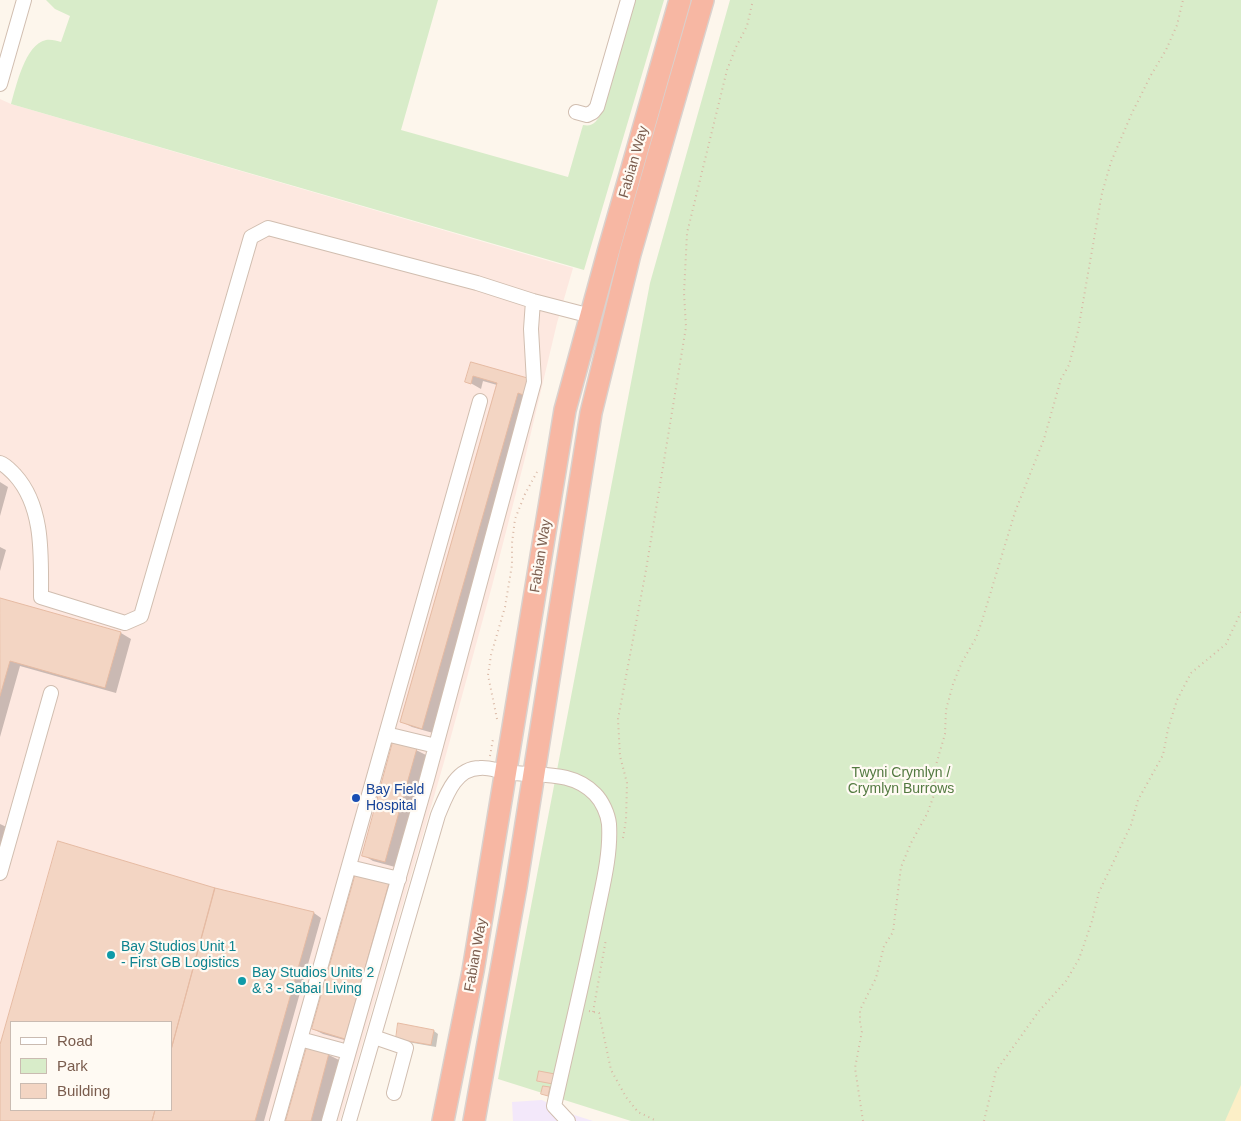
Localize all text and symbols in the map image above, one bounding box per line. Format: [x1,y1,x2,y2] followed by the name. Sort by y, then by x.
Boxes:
[616,124,652,200] street label: Fabian Way
[527,518,555,594] street label: Fabian Way
[848,765,954,798] park label: Twyni Crymlyn / Crymlyn Burrows
[366,782,424,814] place label: Bay Field Hospital
[350,792,362,804] marker: Bay Field Hospital
[461,917,491,993] street label: Fabian Way
[121,939,239,972] place label: Bay Studios Unit 1 - First GB Logistics
[105,949,117,961] marker: Bay Studios Unit 1 - First GB Logistics
[252,965,374,998] place label: Bay Studios Units 2 & 3 - Sabai Living
[236,975,248,987] marker: Bay Studios Units 2 & 3 - Sabai Living
[10,1021,172,1111] legend
[57,1032,93,1049] text: Road
[57,1057,88,1074] text: Park
[57,1082,110,1099] text: Building

